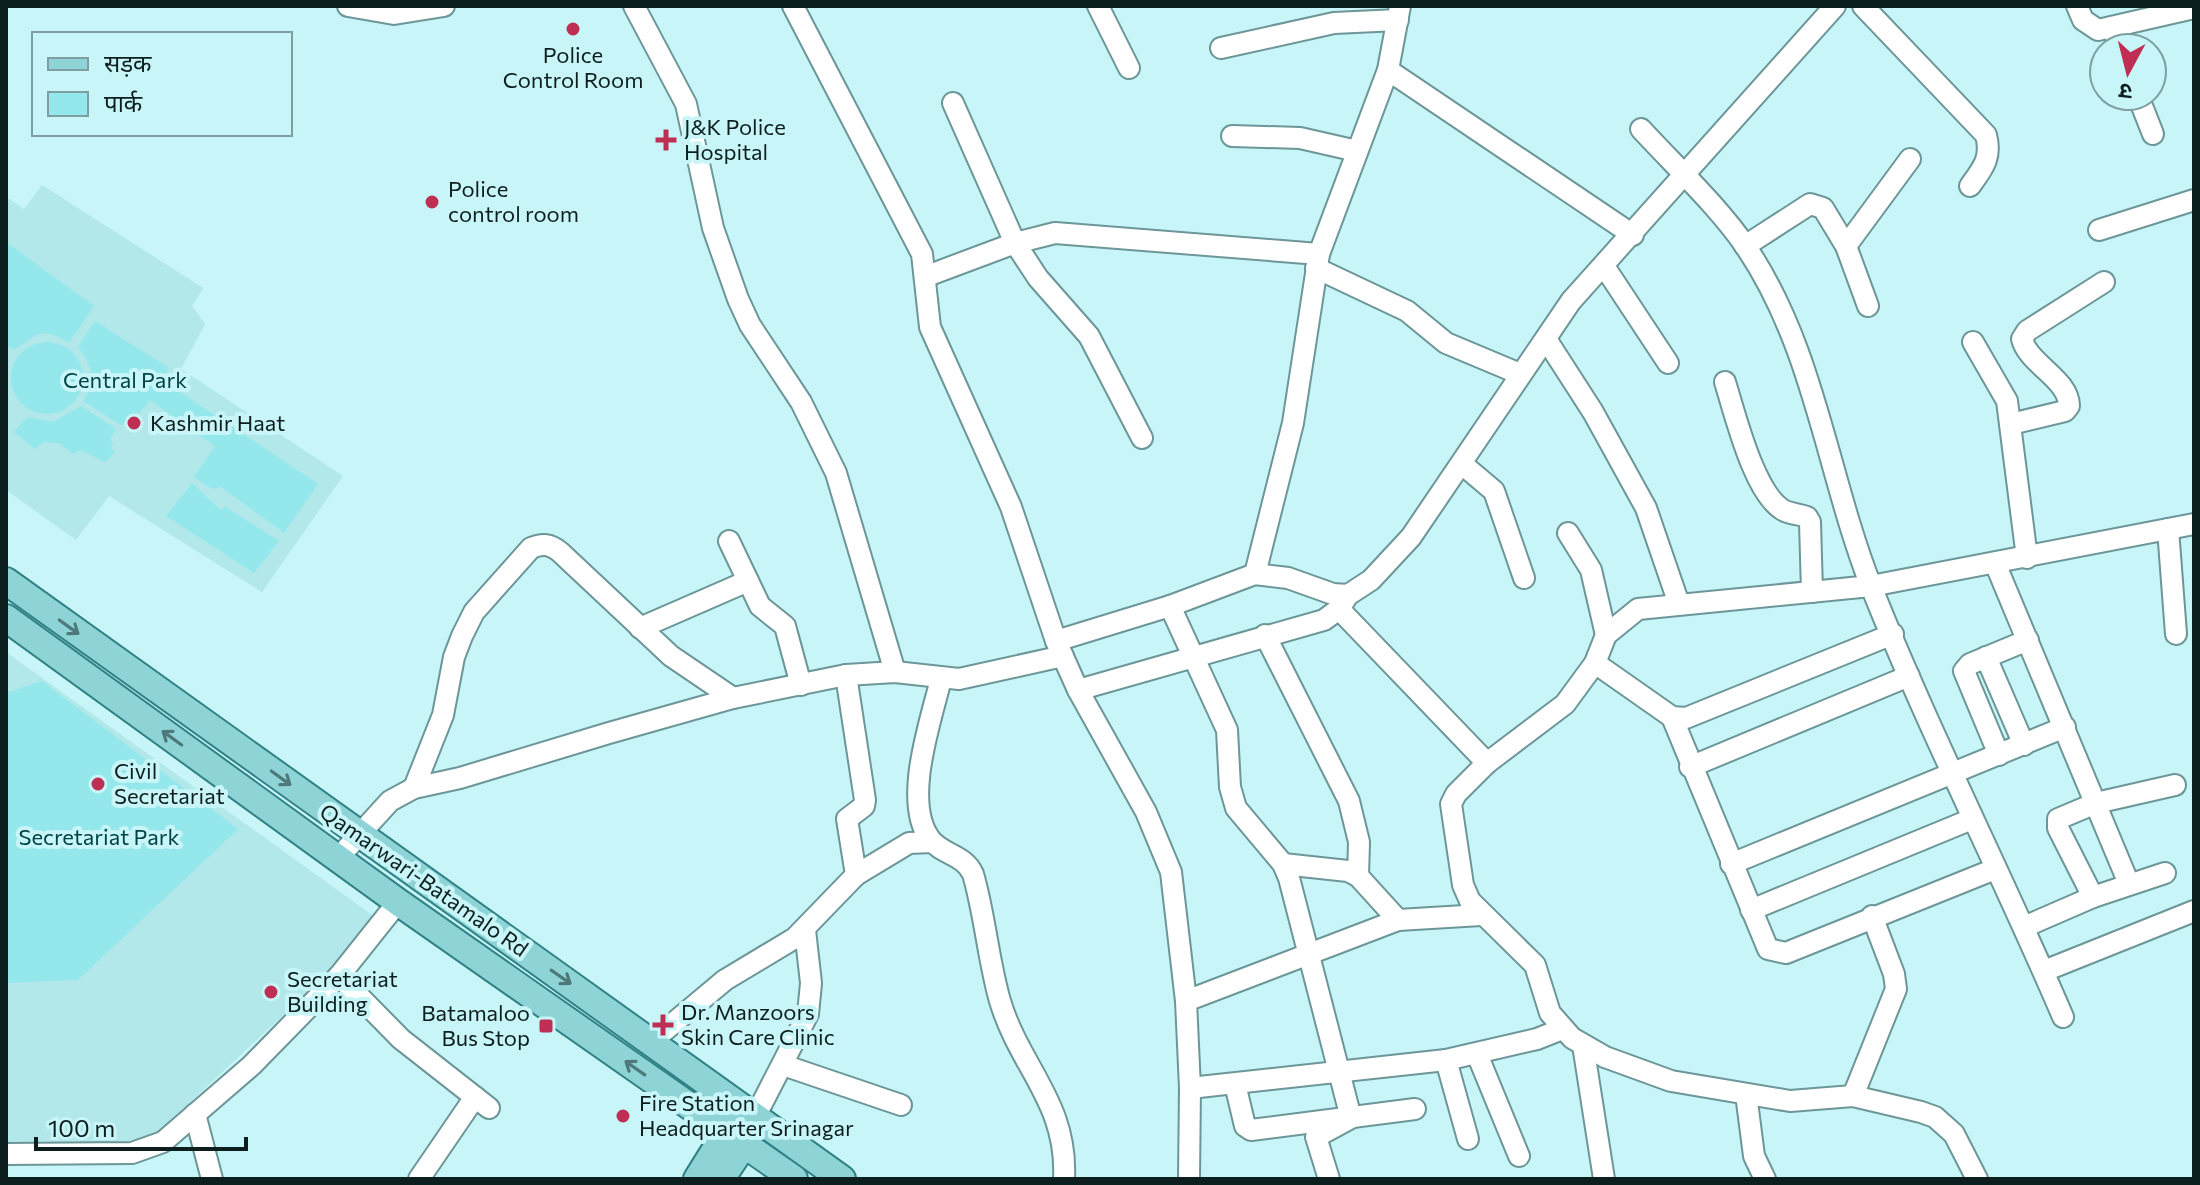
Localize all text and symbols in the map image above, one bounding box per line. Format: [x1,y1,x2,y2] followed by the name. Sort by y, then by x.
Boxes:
[564,20,582,38] marker: Police Control Room
[32,32,292,136] legend
[2088,32,2168,112] north arrow
[503,41,643,93] place label: Police Control Room
[104,48,152,77] text: सड़क
[2116,78,2134,107] text: उ
[104,88,143,117] text: पार्क
[684,113,786,165] place label: J&K Police Hospital
[655,129,677,151] marker: J&K Police Hospital
[448,175,579,227] place label: Police control room
[423,193,441,211] marker: Police control room
[63,366,187,393] park label: Central Park
[150,409,285,436] place label: Kashmir Haat
[125,414,143,432] marker: Kashmir Haat
[58,619,80,635] one-way arrow
[162,729,184,746] one-way arrow
[114,757,225,809] place label: Civil Secretariat
[270,769,291,786] one-way arrow
[89,775,107,793] marker: Civil Secretariat
[315,797,534,962] street label: Qamarwari-Batamalo Rd
[19,823,180,850] park label: Secretariat Park
[287,965,398,1017] place label: Secretariat Building
[550,969,572,985] one-way arrow
[262,983,280,1001] marker: Secretariat Building
[681,998,835,1050] place label: Dr. Manzoors Skin Care Clinic
[421,999,530,1051] place label: Batamaloo Bus Stop
[652,1014,674,1036] marker: Dr. Manzoors Skin Care Clinic
[537,1017,555,1035] marker: Batamaloo Bus Stop
[624,1060,646,1076] one-way arrow
[639,1089,854,1141] place label: Fire Station Headquarter Srinagar
[36,1101,246,1151] scale bar
[614,1107,632,1125] marker: Fire Station Headquarter Srinagar
[48,1113,115,1142] text: 100 m

